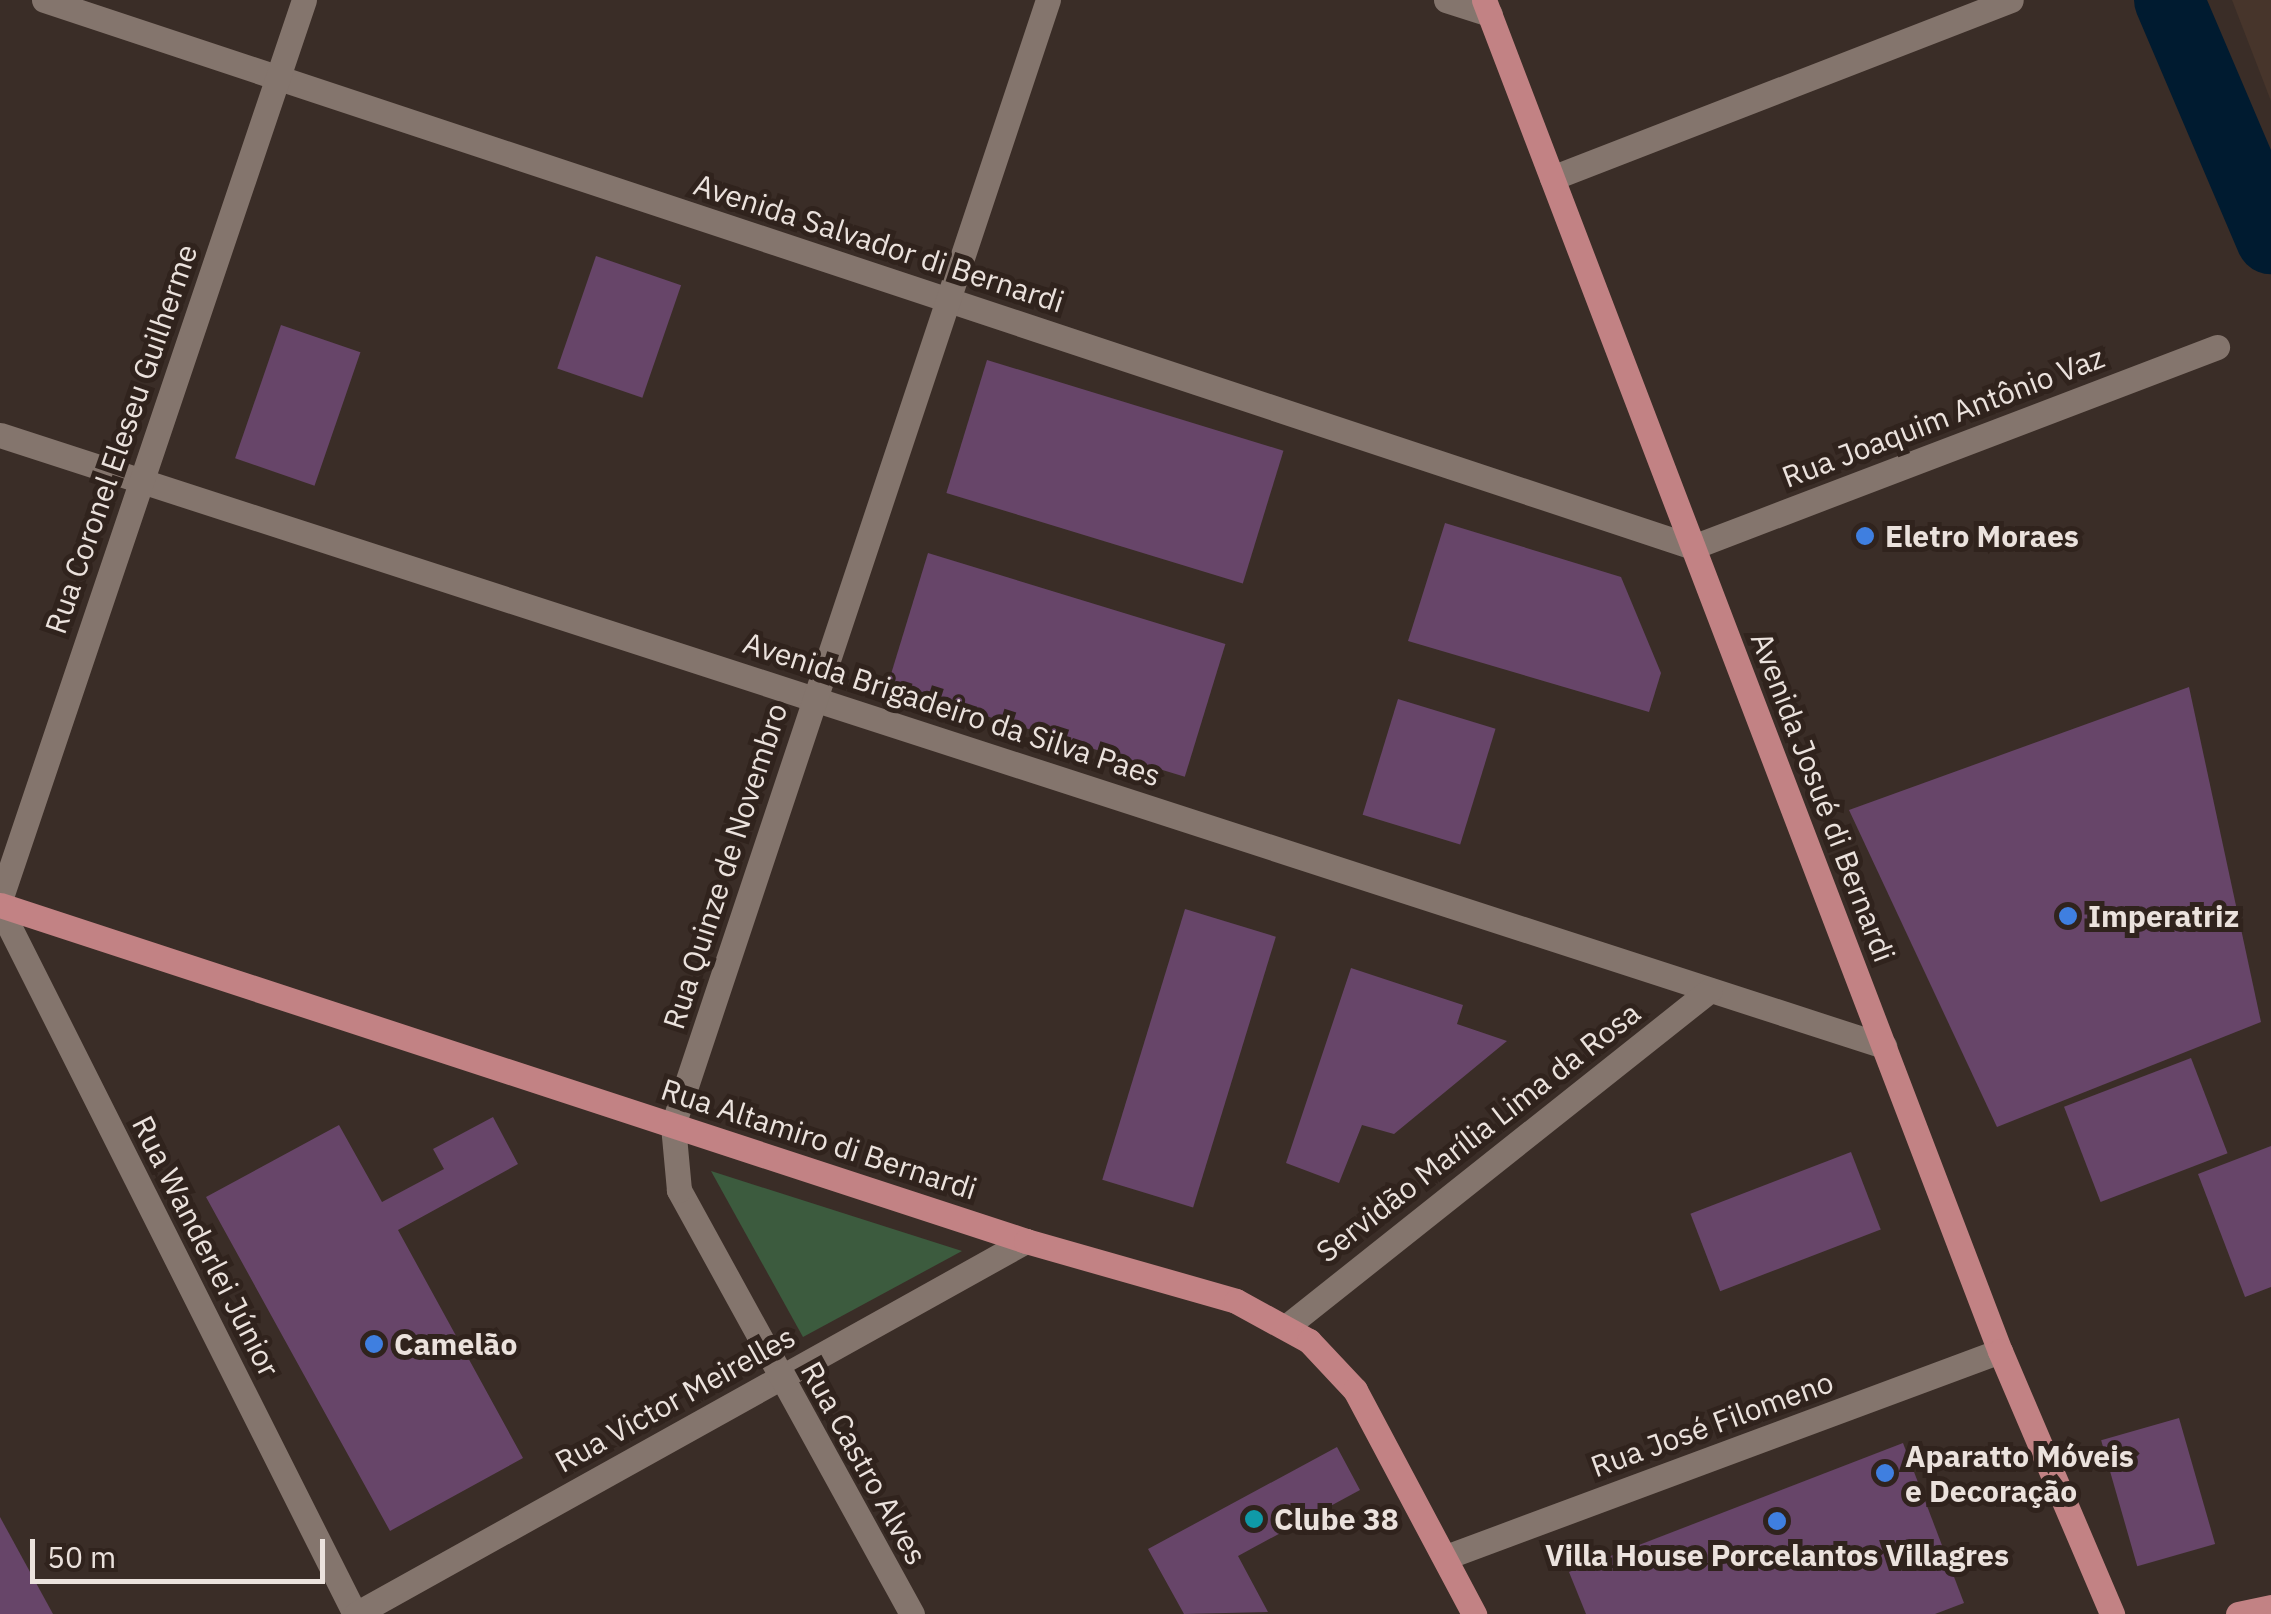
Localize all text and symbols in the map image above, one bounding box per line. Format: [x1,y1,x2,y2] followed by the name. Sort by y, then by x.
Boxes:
[690,166,1068,320] street label: Avenida Salvador di Bernardi
[37,240,205,638] street label: Rua Coronel Eleseu Guilherme
[1777,339,2109,495] street label: Rua Joaquim Antônio Vaz
[1885,518,2079,554] place label: Eletro Moraes
[1854,525,1876,547] marker: Eletro Moraes
[739,624,1165,794] street label: Avenida Brigadeiro da Silva Paes
[1744,627,1902,967] street label: Avenida Josué di Bernardi
[655,699,795,1033] street label: Rua Quinze de Novembro
[2088,898,2239,934] place label: Imperatriz
[2057,905,2079,927] marker: Imperatriz
[1309,994,1647,1270] street label: Servidão Marília Lima da Rosa
[657,1071,981,1207] street label: Rua Altamiro di Bernardi
[125,1110,287,1382] street label: Rua Wanderlei Júnior
[549,1318,801,1480] street label: Rua Victor Meirelles
[394,1326,517,1362] place label: Camelão
[363,1333,385,1355] marker: Camelão
[793,1355,935,1571] street label: Rua Castro Alves
[1586,1363,1838,1485] street label: Rua José Filomeno
[1905,1438,2134,1508] place label: Aparatto Móveis e Decoração
[1874,1462,1896,1484] marker: Aparatto Móveis e Decoração
[1274,1501,1399,1537] place label: Clube 38
[1243,1508,1265,1530] marker: Clube 38
[1766,1510,1788,1532] marker: Villa House Porcelantos Villagres
[35,1519,330,1581] scale bar
[47,1537,116,1576] text: 50 m
[1545,1537,2009,1573] place label: Villa House Porcelantos Villagres

